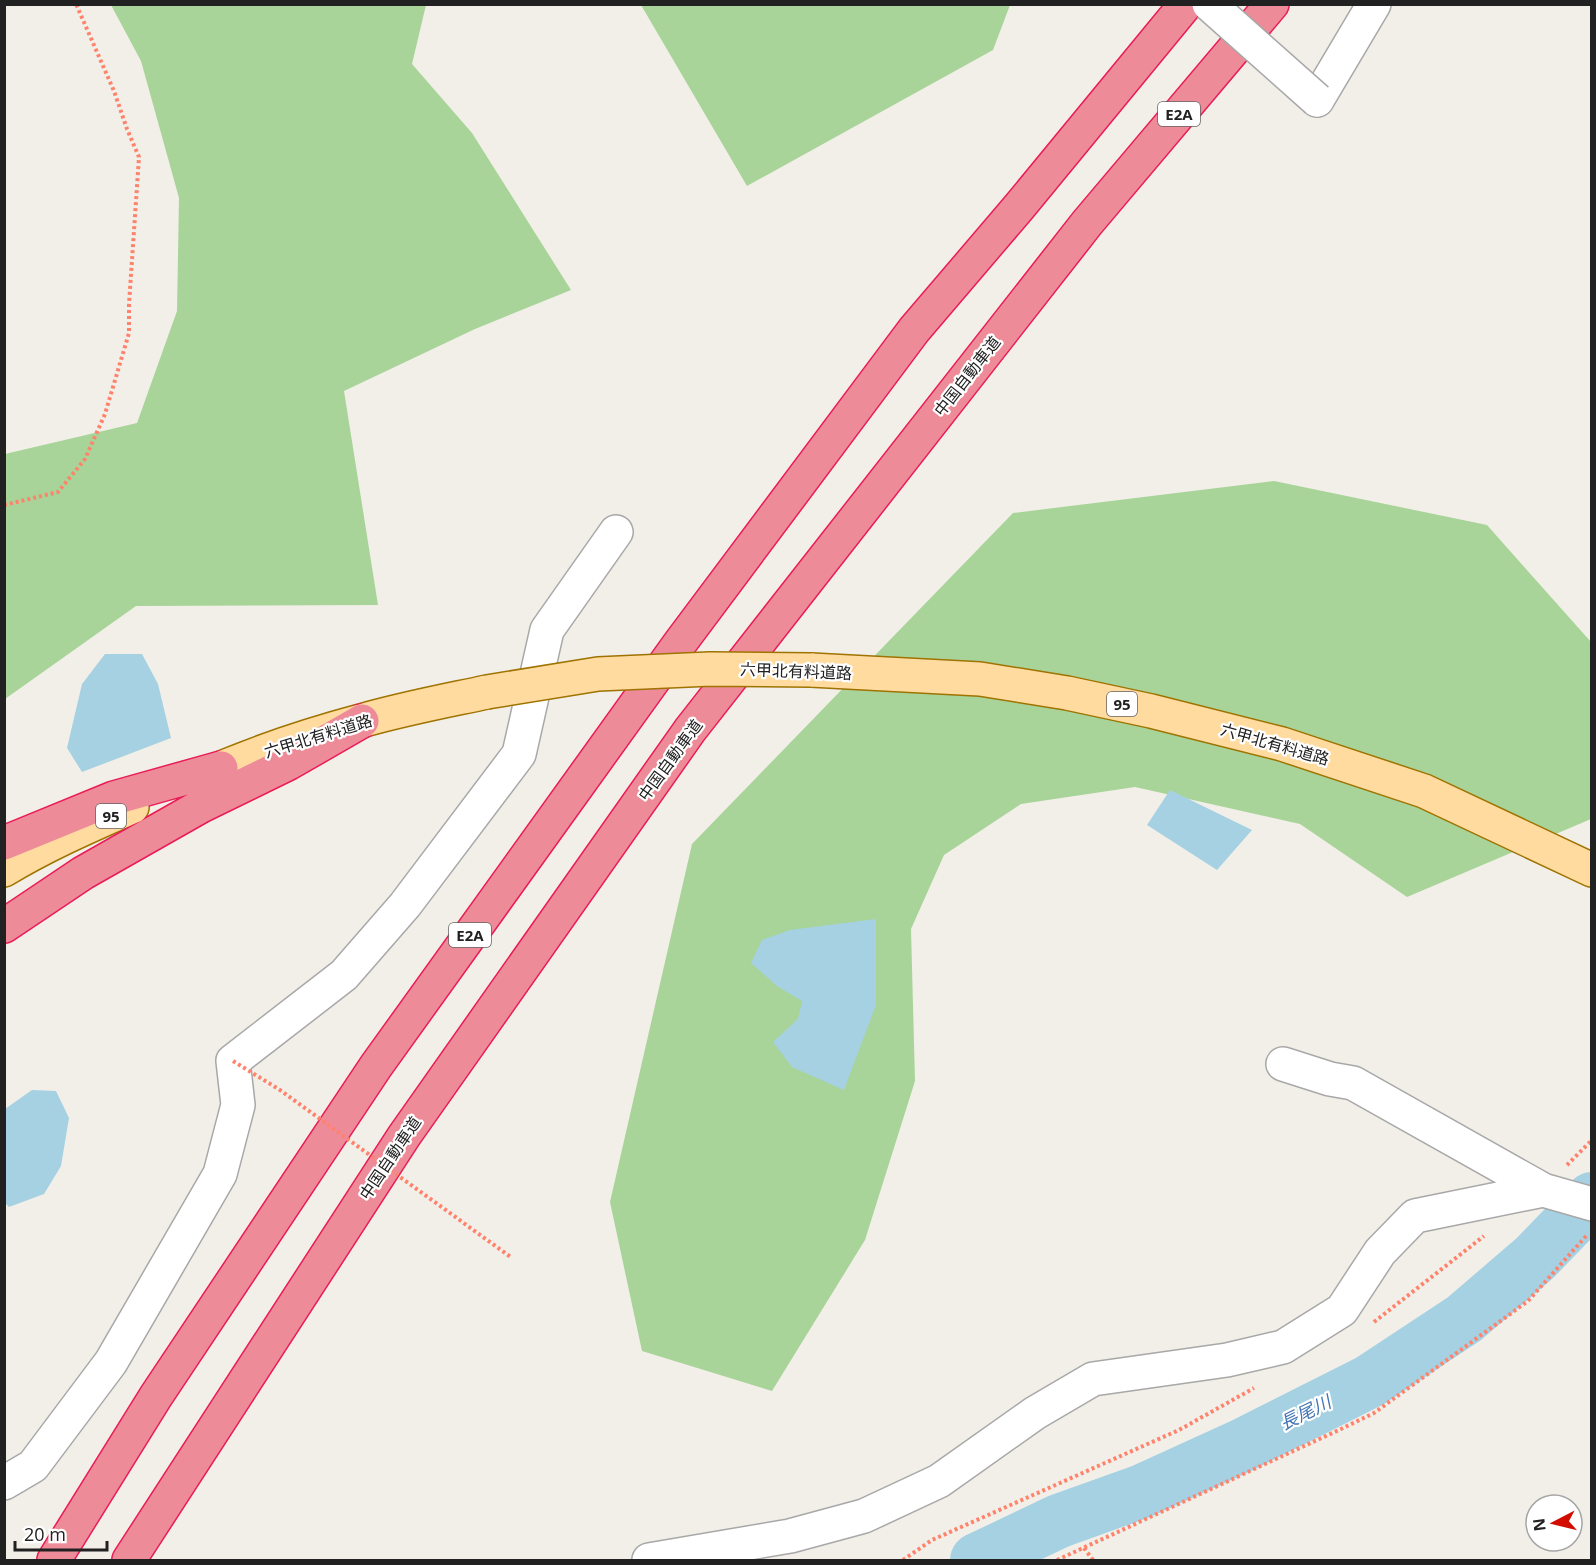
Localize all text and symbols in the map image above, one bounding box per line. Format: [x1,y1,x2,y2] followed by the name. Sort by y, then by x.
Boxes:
[1158,102,1200,126] road number: E2A
[929,331,1005,421] street label: 中国自動車道
[740,658,852,684] street label: 六甲北有料道路
[1107,692,1137,716] road number: 95
[261,709,375,763] street label: 六甲北有料道路
[633,715,707,805] street label: 中国自動車道
[1218,718,1332,770] street label: 六甲北有料道路
[96,804,126,828] road number: 95
[449,923,491,947] road number: E2A
[354,1112,426,1204] street label: 中国自動車道
[1275,1389,1336,1435] water label: 長尾川
[1524,1493,1584,1553] north arrow
[15,1514,106,1552] scale bar
[1527,1517,1551,1533] text: N
[24,1522,66,1546] text: 20 m

